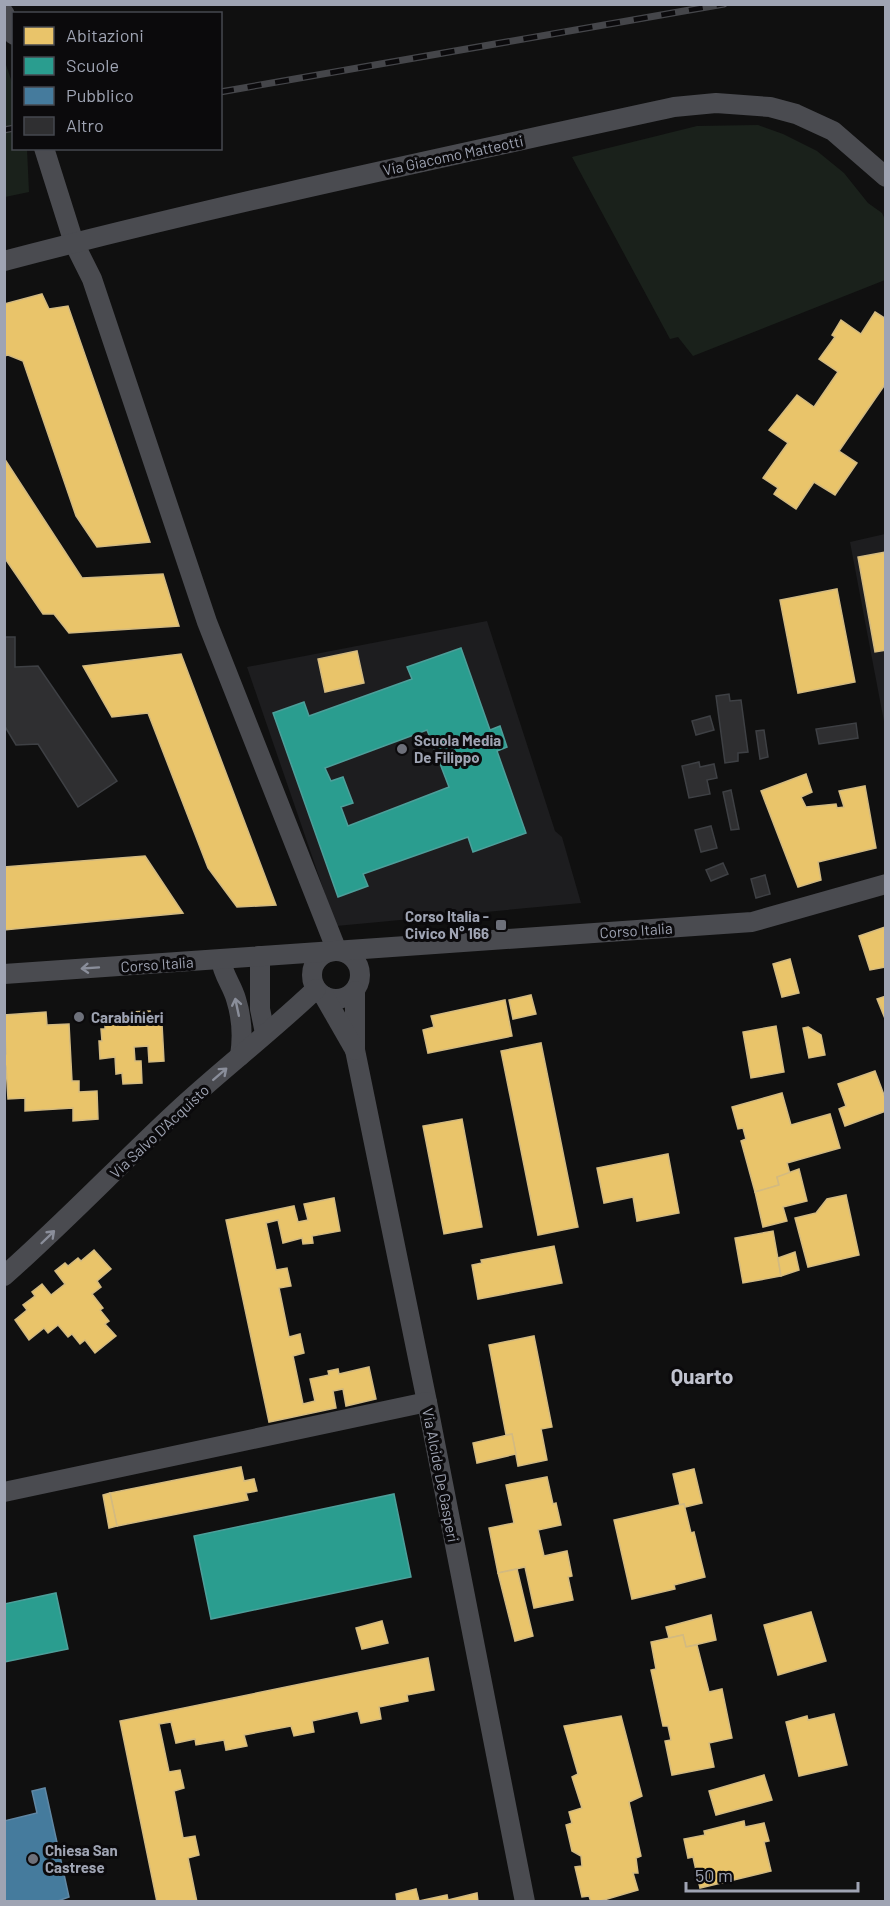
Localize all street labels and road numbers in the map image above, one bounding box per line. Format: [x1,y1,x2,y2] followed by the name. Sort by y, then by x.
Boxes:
[381,131,525,179] street label: Via Giacomo Matteotti
[599,918,673,942] street label: Corso Italia
[120,952,194,976] street label: Corso Italia
[106,1080,212,1182] street label: Via Salvo D'Acquisto
[419,1406,463,1544] street label: Via Alcide De Gasperi

